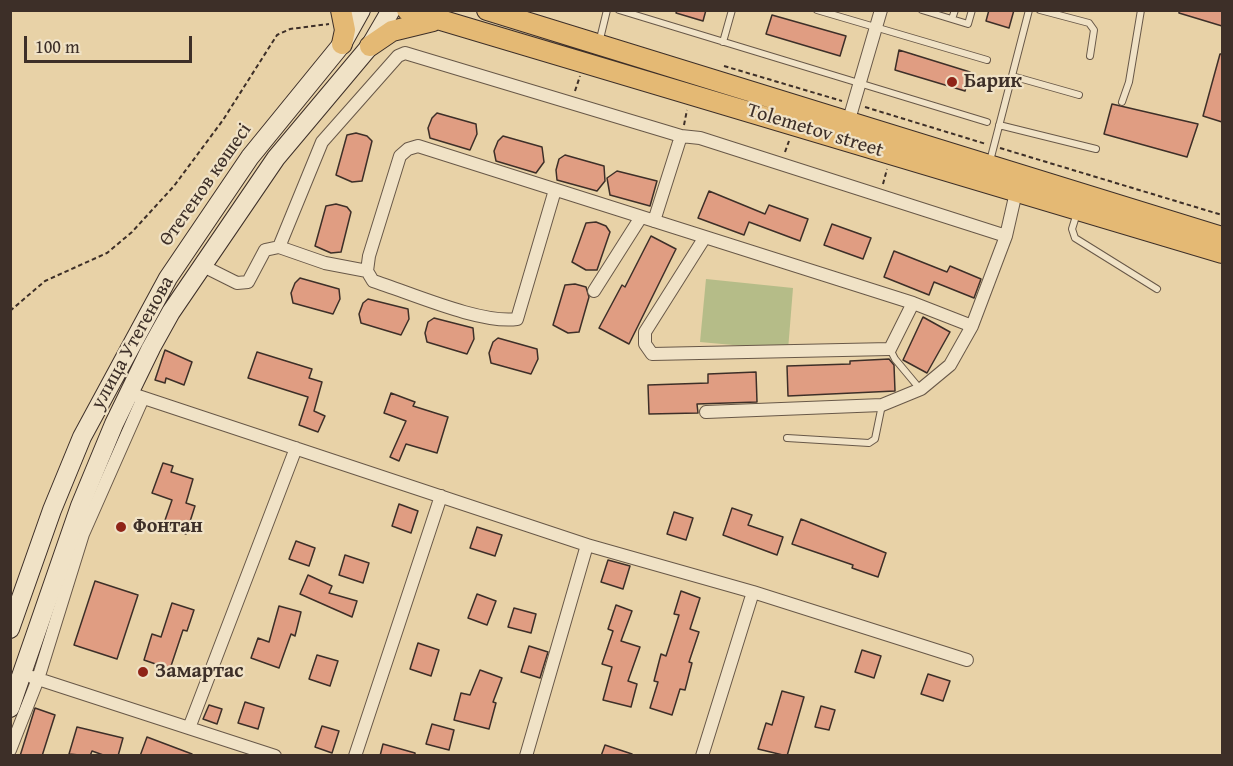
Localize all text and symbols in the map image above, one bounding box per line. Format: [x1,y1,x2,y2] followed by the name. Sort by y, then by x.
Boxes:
[27,24,195,62] scale bar
[35,33,80,60] text: 100 m
[964,70,1022,94] place label: Барик
[945,75,959,89] marker: Барик
[744,99,886,163] street label: Tolemetov street
[155,119,257,251] street label: Өтегенов көшесі
[86,272,180,414] street label: улица Утегенова
[133,515,203,539] place label: Фонтан
[114,520,128,534] marker: Фонтан
[155,660,243,684] place label: Замартас
[136,665,150,679] marker: Замартас

